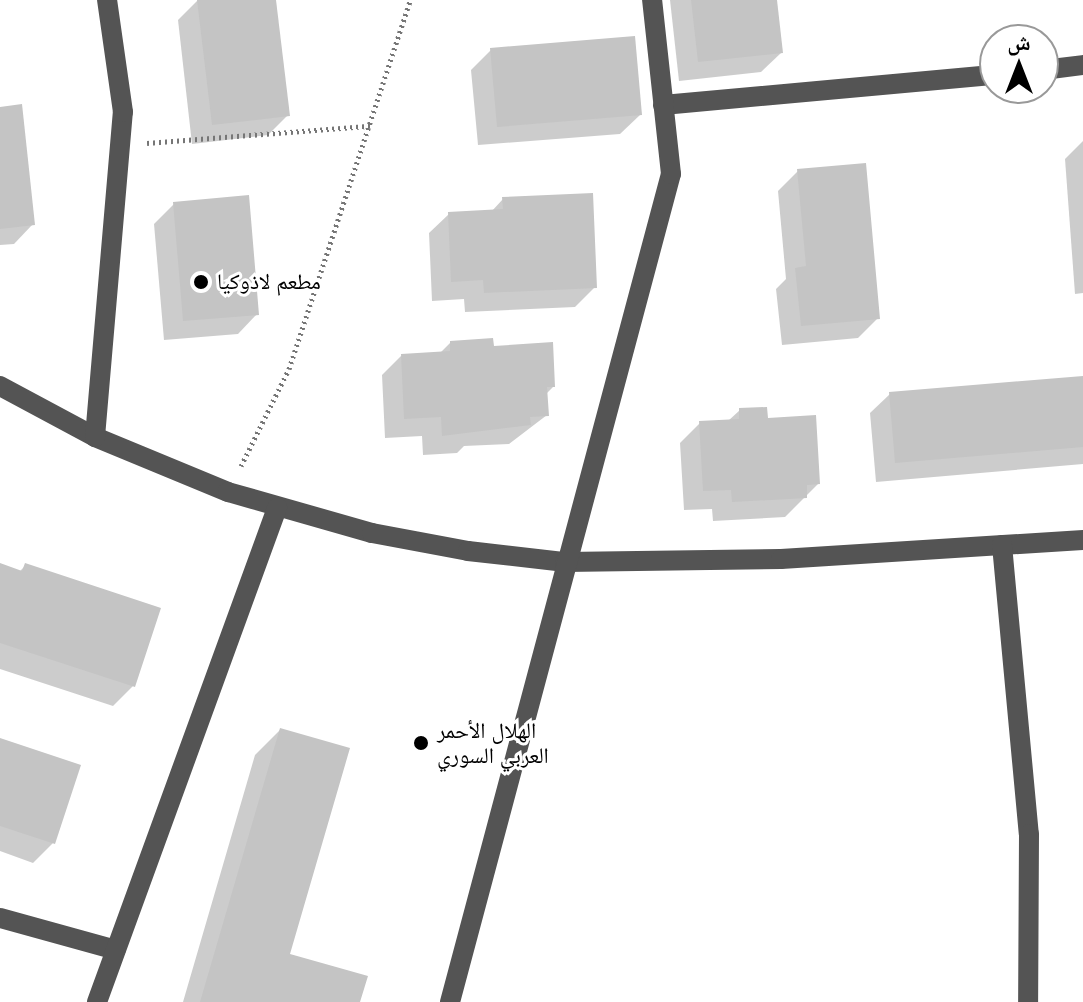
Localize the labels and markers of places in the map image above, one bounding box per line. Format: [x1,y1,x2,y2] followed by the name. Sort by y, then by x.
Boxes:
[217,269,321,295] place label: مطعم لاذوكيا
[192,273,210,291] marker: مطعم لاذوكيا
[437,717,549,768] place label: الهلال الأحمر العربي السوري
[412,734,430,752] marker: الهلال الأحمر العربي السوري

